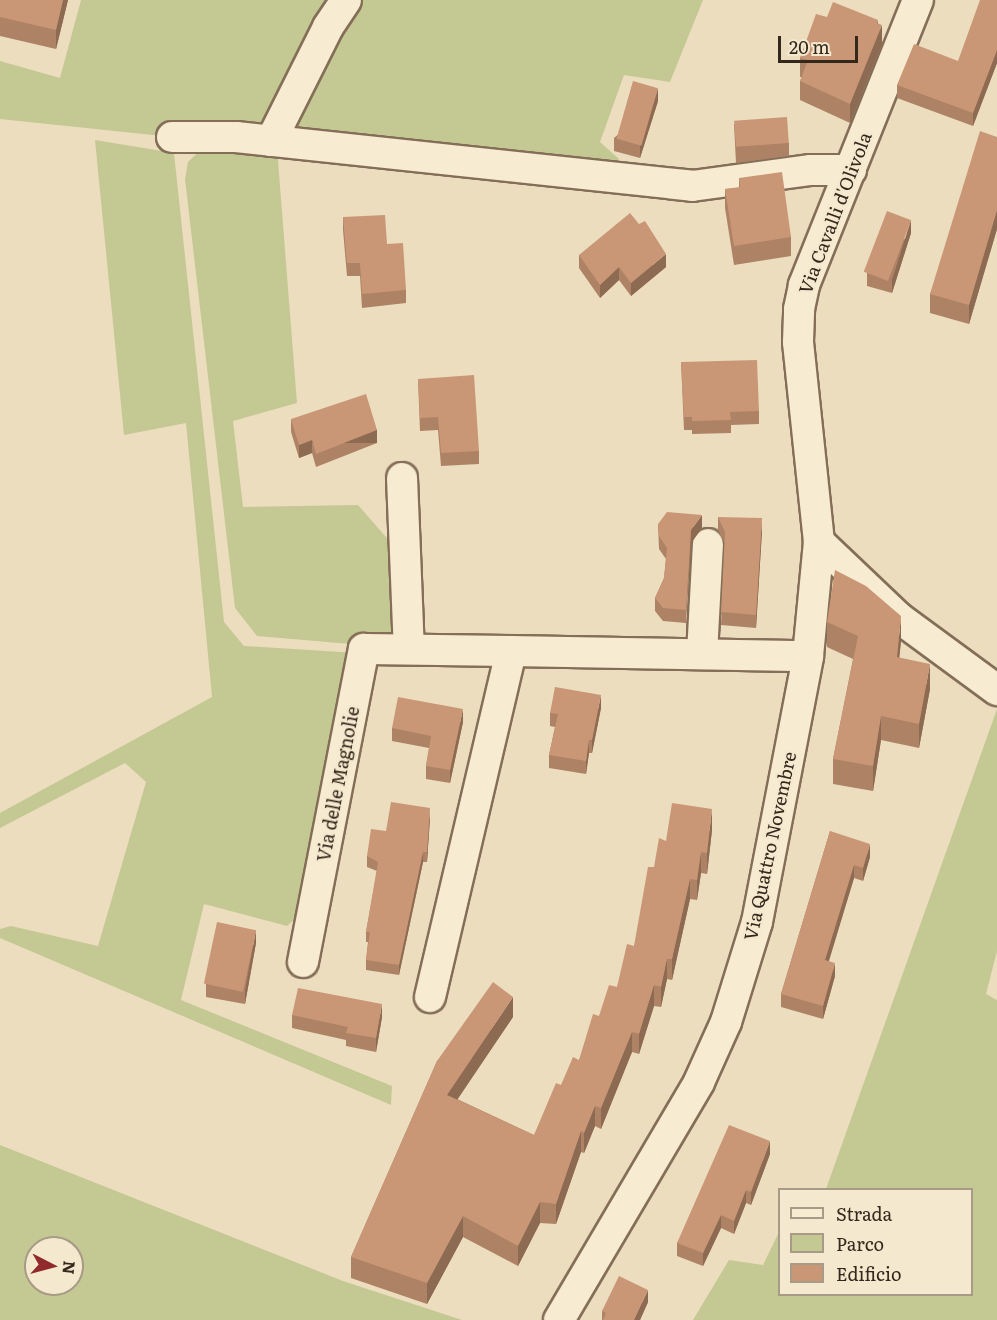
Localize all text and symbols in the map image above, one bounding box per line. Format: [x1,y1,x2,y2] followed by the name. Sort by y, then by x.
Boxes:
[781,24,860,62] scale bar
[789,33,830,60] text: 20 m
[794,129,876,297] street label: Via Cavalli d'Olivola
[312,704,364,864] street label: Via delle Magnolie
[739,750,801,942] street label: Via Quattro Novembre
[778,1188,973,1296] legend
[836,1200,892,1227] text: Strada
[836,1230,884,1257] text: Parco
[24,1236,84,1296] north arrow
[57,1260,83,1276] text: N
[836,1260,902,1287] text: Edificio

